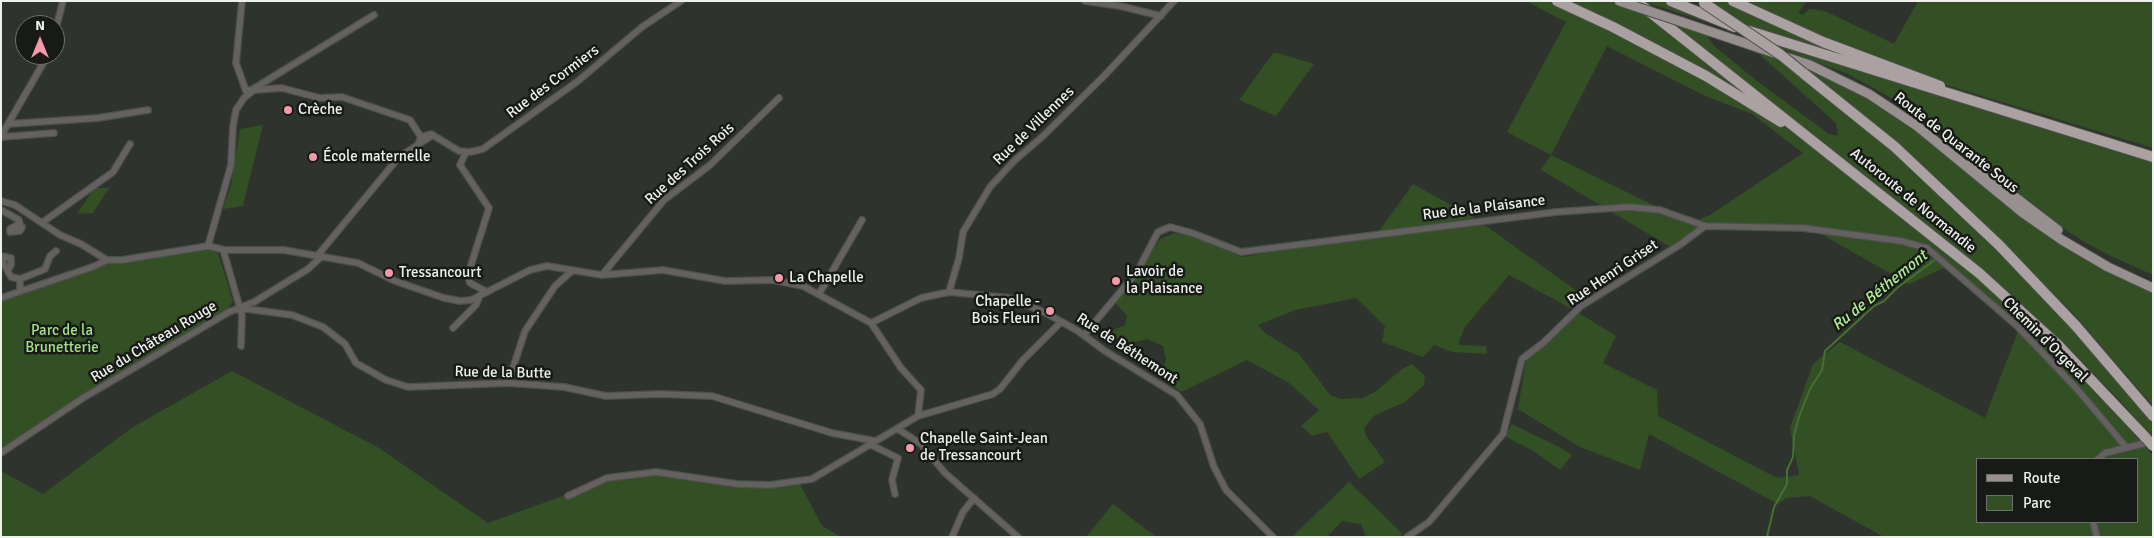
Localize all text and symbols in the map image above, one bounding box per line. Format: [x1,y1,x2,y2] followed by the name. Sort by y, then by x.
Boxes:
[15,15,65,65] north arrow
[35,17,45,34] text: N
[503,41,603,123] street label: Rue des Cormiers
[990,83,1078,169] street label: Rue de Villennes
[1890,89,2022,197] street label: Route de Quarante Sous
[298,101,343,119] place label: Crèche
[282,104,294,116] marker: Crèche
[642,119,738,209] street label: Rue des Trois Rois
[1846,145,1980,257] street label: Autoroute de Normandie
[323,148,430,166] place label: École maternelle
[307,151,319,163] marker: École maternelle
[1422,192,1546,224] street label: Rue de la Plaisance
[1564,236,1662,310] street label: Rue Henri Griset
[1829,247,1931,335] water label: Ru de Béthemont
[1126,263,1203,298] place label: Lavoir de la Plaisance
[399,264,481,282] place label: Tressancourt
[383,267,395,279] marker: Tressancourt
[789,269,864,287] place label: La Chapelle
[773,272,785,284] marker: La Chapelle
[1110,275,1122,287] marker: Lavoir de la Plaisance
[972,293,1040,328] place label: Chapelle - Bois Fleuri
[1999,294,2091,386] street label: Chemin d'Orgeval
[88,297,220,387] street label: Rue du Château Rouge
[1044,305,1056,317] marker: Chapelle - Bois Fleuri
[1073,310,1181,388] street label: Rue de Béthemont
[25,322,99,357] park label: Parc de la Brunetterie
[454,363,552,383] street label: Rue de la Butte
[920,430,1048,465] place label: Chapelle Saint-Jean de Tressancourt
[904,442,916,454] marker: Chapelle Saint-Jean de Tressancourt
[1976,458,2139,523] legend
[2023,469,2060,487] text: Route
[2023,494,2051,512] text: Parc

